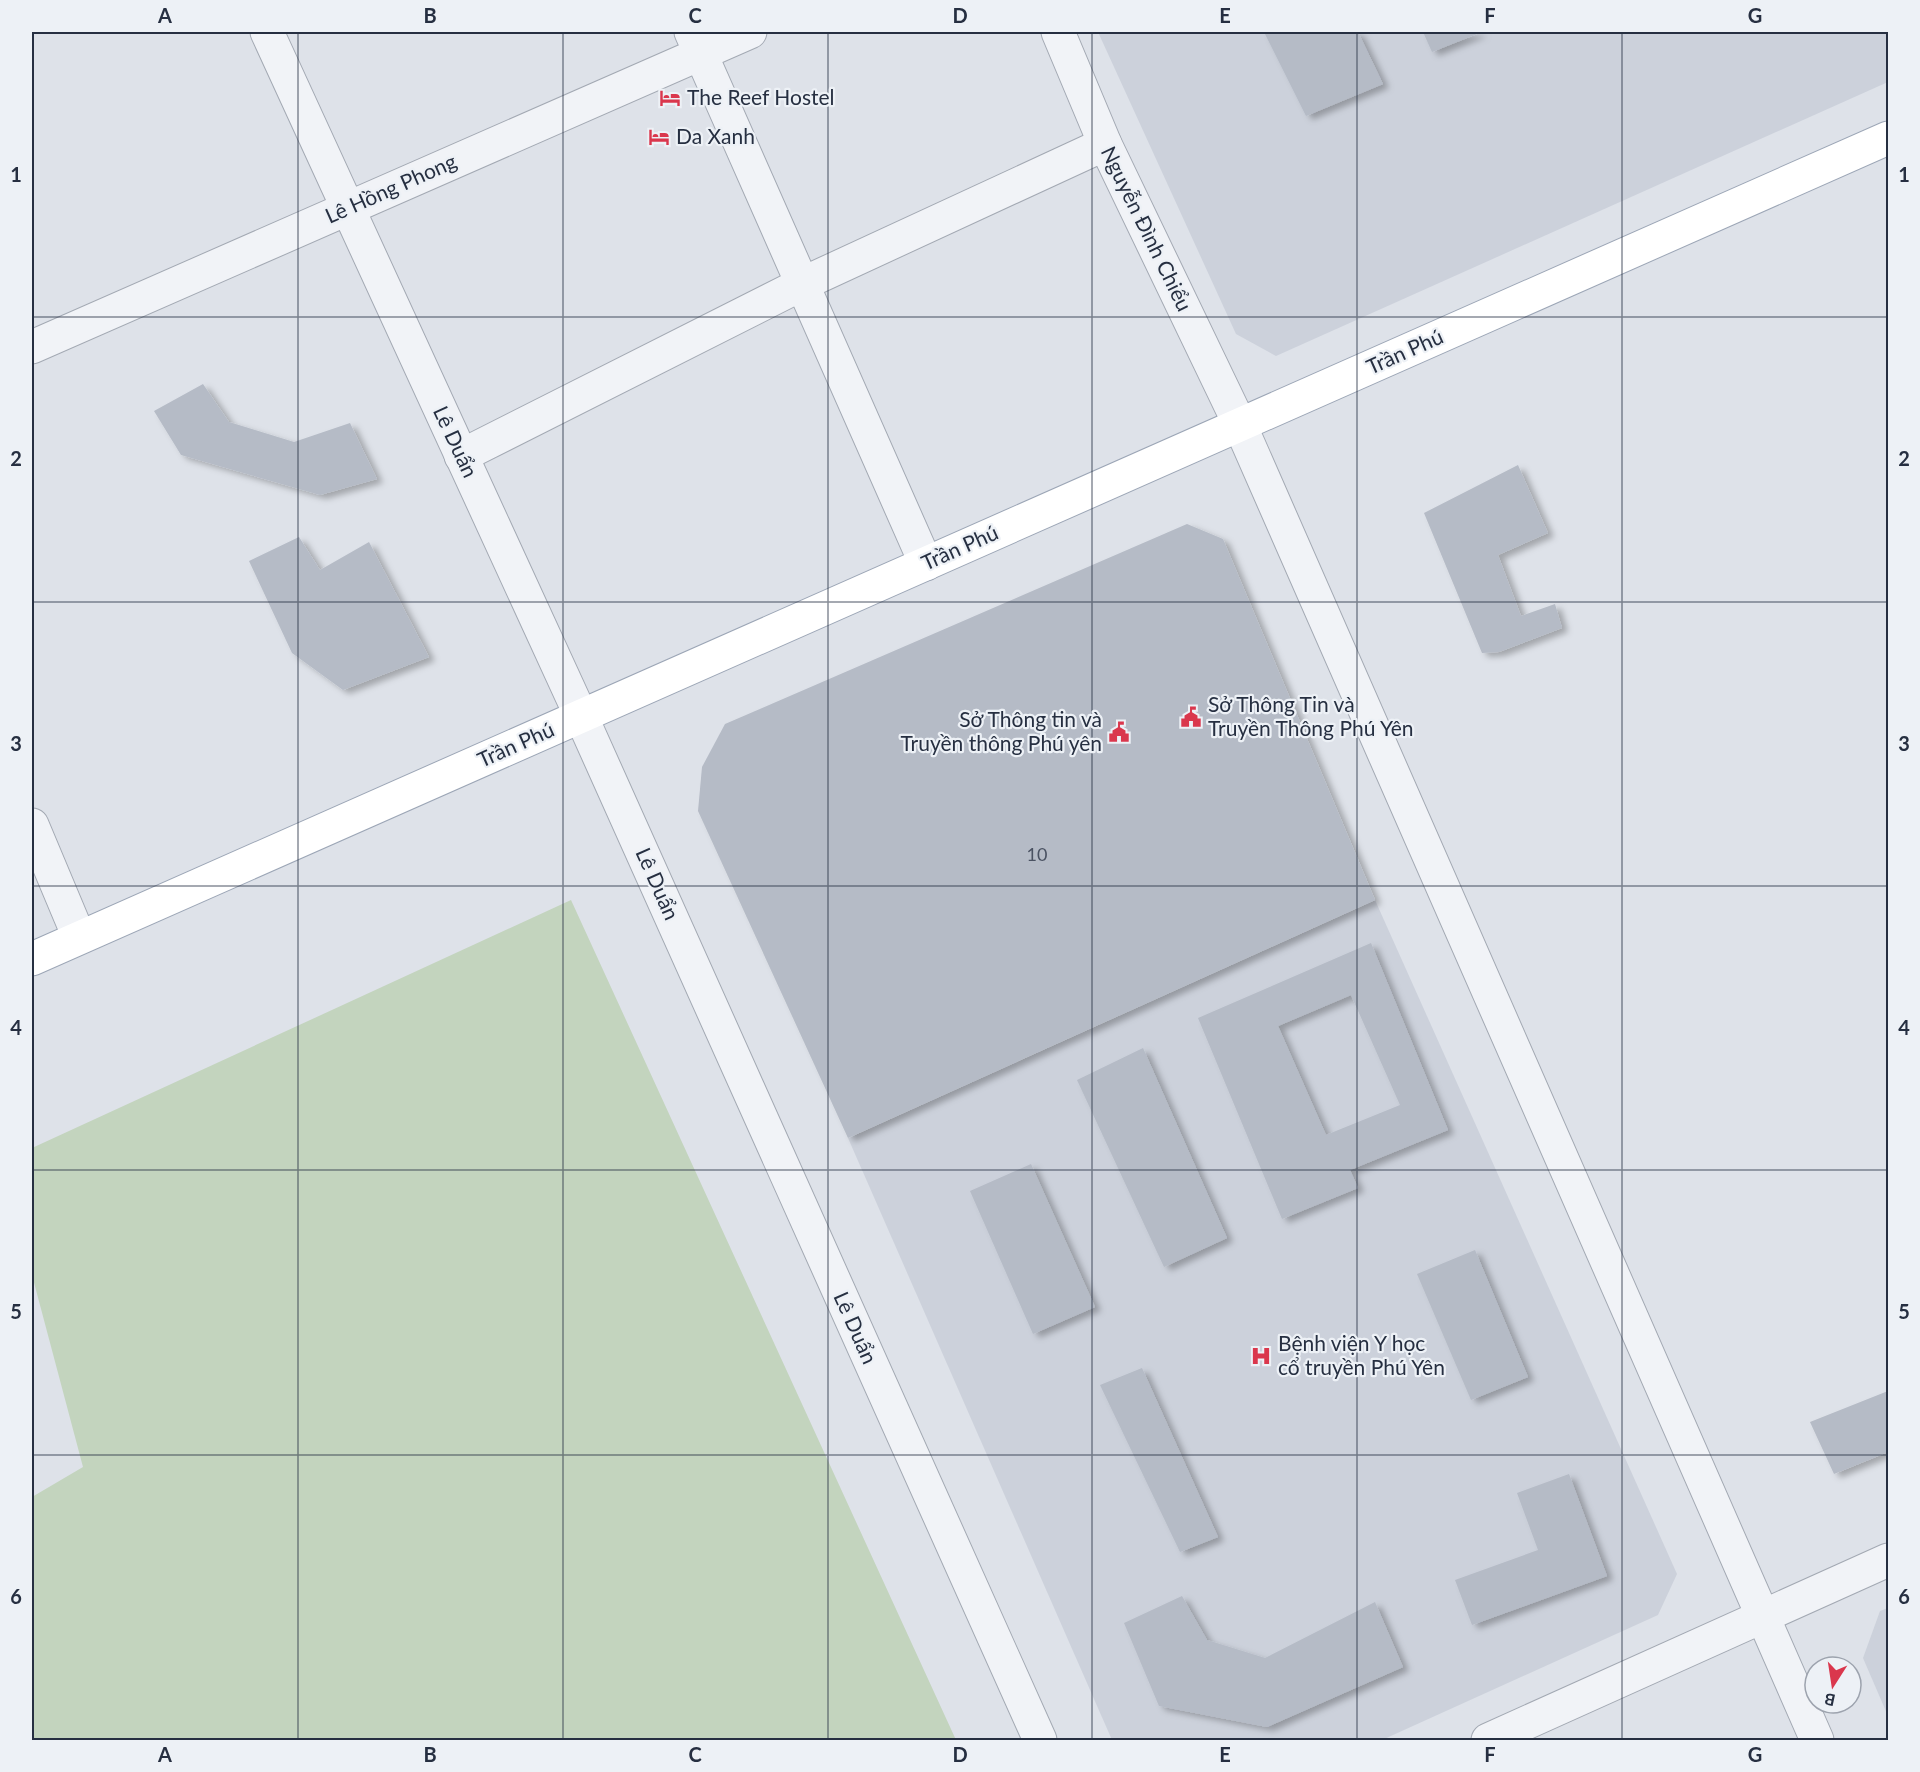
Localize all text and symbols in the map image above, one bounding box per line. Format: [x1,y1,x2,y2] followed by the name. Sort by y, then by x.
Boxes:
[157,3,172,27] text: A
[423,3,437,27] text: B
[688,3,702,27] text: C
[952,3,968,27] text: D
[1219,3,1231,27] text: E
[1484,3,1496,27] text: F
[1748,3,1762,27] text: G
[687,84,835,109] place label: The Reef Hostel
[658,86,682,110] hotel icon: The Reef Hostel
[676,123,755,148] place label: Da Xanh
[647,125,671,149] hotel icon: Da Xanh
[1097,142,1198,315] street label: Nguyễn Đình Chiểu
[321,148,460,228] street label: Lê Hồng Phong
[10,162,22,186] text: 1
[1898,162,1910,186] text: 1
[1362,323,1447,379] street label: Trần Phú
[429,402,484,481] street label: Lê Duẩn
[10,446,22,470] text: 2
[1898,446,1910,470] text: 2
[917,519,1002,575] street label: Trần Phú
[1208,691,1414,740] place label: Sở Thông Tin và Truyền Thông Phú Yên
[1179,705,1203,729] public building icon: Sở Thông Tin và Truyền Thông Phú Yên
[901,706,1102,755] place label: Sở Thông tin và Truyền thông Phú yên
[473,716,558,772] street label: Trần Phú
[1107,720,1131,744] public building icon: Sở Thông tin và Truyền thông Phú yên
[10,731,22,755] text: 3
[1898,731,1910,755] text: 3
[1027,843,1047,865] house number: 10
[631,844,685,923] street label: Lê Duẩn
[10,1015,22,1039] text: 4
[1898,1015,1910,1039] text: 4
[829,1288,883,1367] street label: Lê Duẩn
[10,1299,22,1323] text: 5
[1898,1299,1910,1323] text: 5
[1278,1330,1445,1379] place label: Bệnh viện Y học cổ truyền Phú Yên
[1249,1344,1273,1368] hospital icon: Bệnh viện Y học cổ truyền Phú Yên
[10,1584,22,1608] text: 6
[1898,1584,1910,1608] text: 6
[1803,1655,1863,1715] north arrow
[1823,1690,1837,1711] text: B
[157,1742,172,1766] text: A
[423,1742,437,1766] text: B
[688,1742,702,1766] text: C
[952,1742,968,1766] text: D
[1219,1742,1231,1766] text: E
[1484,1742,1496,1766] text: F
[1748,1742,1762,1766] text: G

